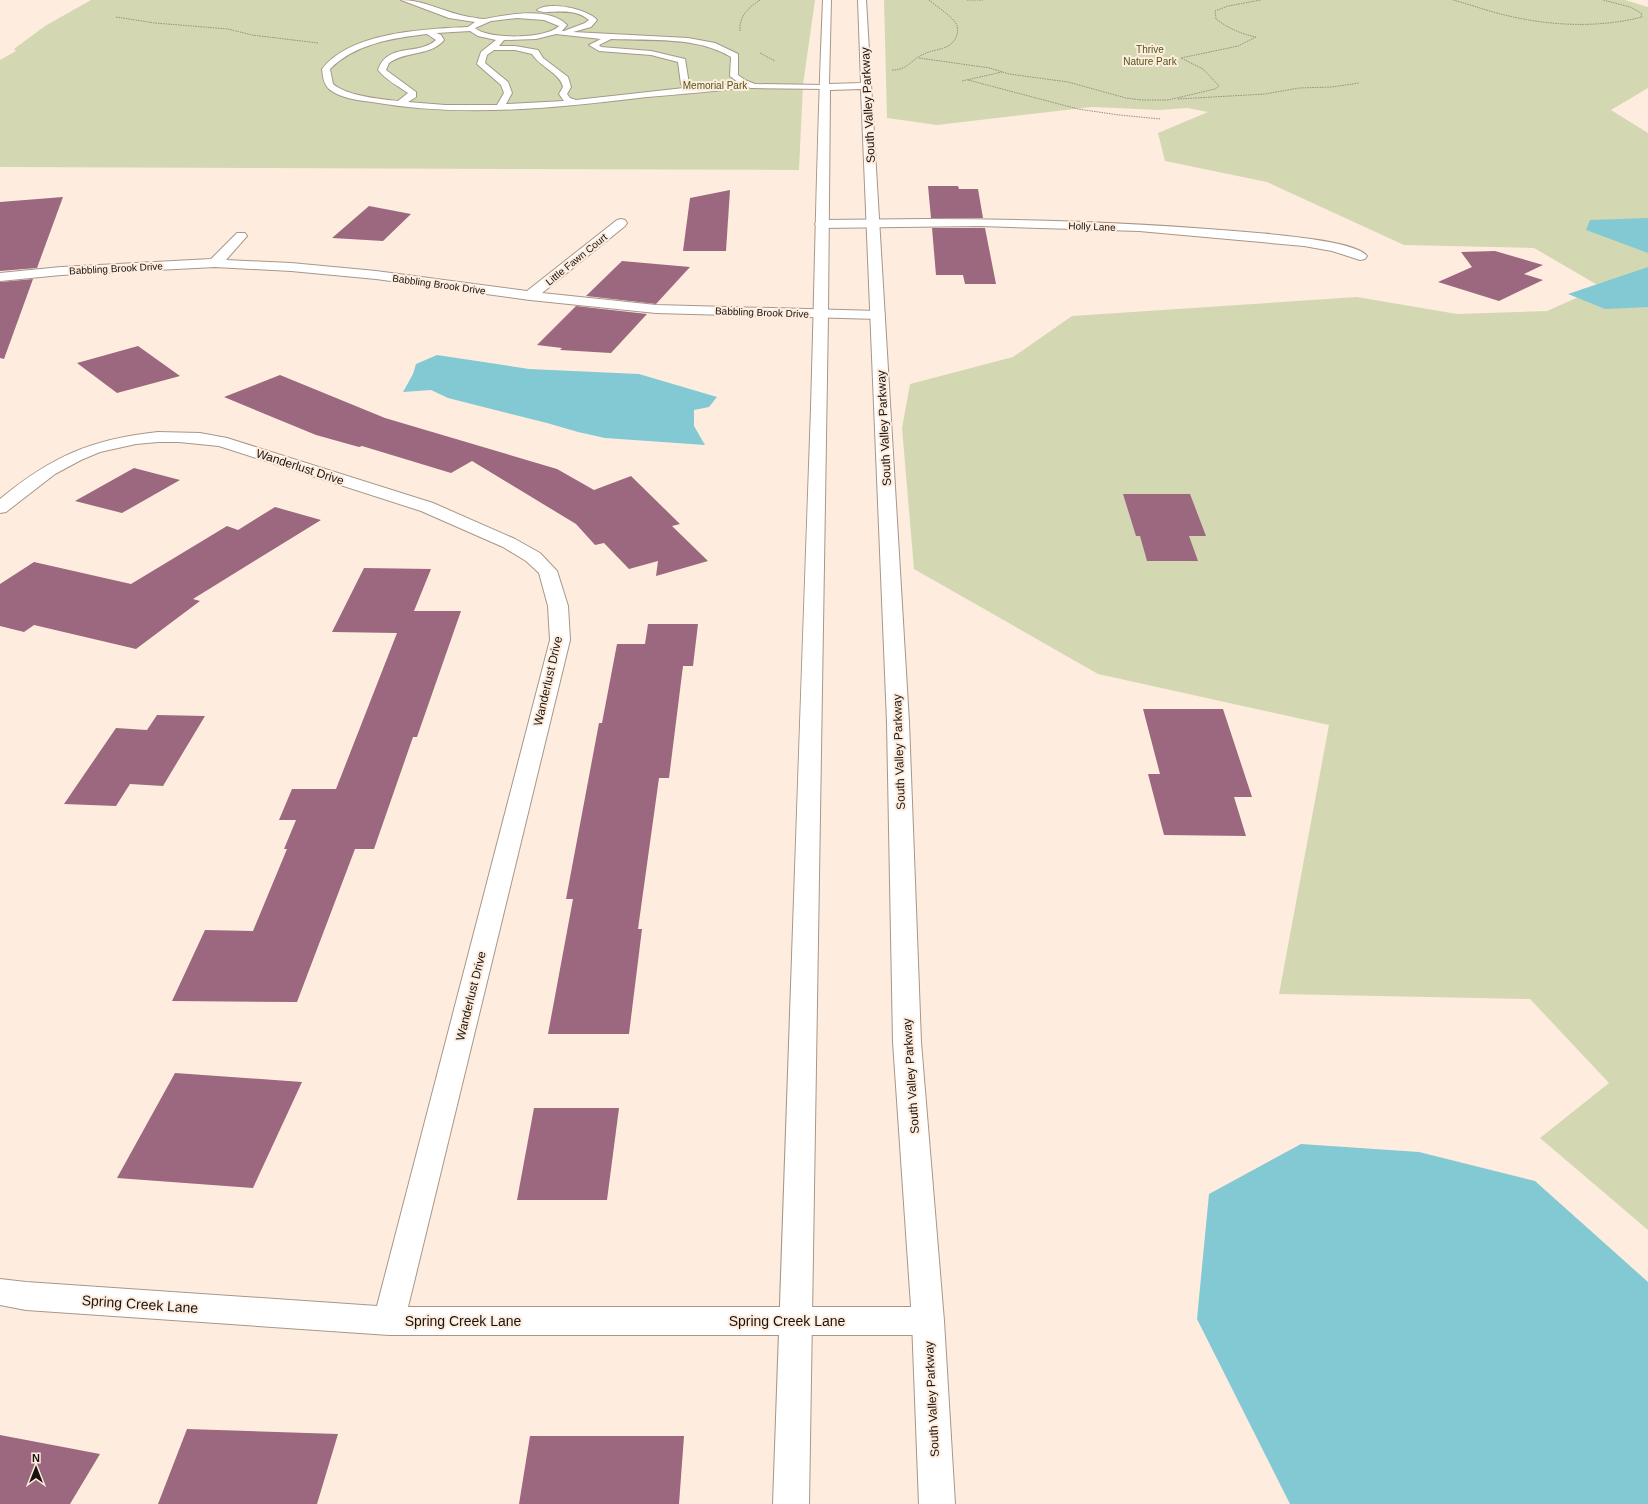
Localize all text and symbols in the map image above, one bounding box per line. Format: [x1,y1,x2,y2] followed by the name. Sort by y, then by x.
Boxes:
[1123,44,1178,67] park label: Thrive Nature Park
[858,47,878,163] street label: South Valley Parkway
[683,80,748,91] park label: Memorial Park
[1068,220,1116,233] street label: Holly Lane
[543,231,609,287] street label: Little Fawn Court
[69,261,164,276] street label: Babbling Brook Drive
[392,273,487,297] street label: Babbling Brook Drive
[715,305,810,320] street label: Babbling Brook Drive
[874,370,894,486] street label: South Valley Parkway
[254,446,346,488] street label: Wanderlust Drive
[531,634,565,727] street label: Wanderlust Drive
[890,694,908,810] street label: South Valley Parkway
[453,950,489,1042] street label: Wanderlust Drive
[900,1018,922,1134] street label: South Valley Parkway
[81,1292,199,1316] street label: Spring Creek Lane
[405,1313,522,1329] street label: Spring Creek Lane
[729,1313,846,1329] street label: Spring Creek Lane
[922,1341,942,1457] street label: South Valley Parkway
[16,1448,56,1488] north arrow
[32,1452,40,1464] text: N

